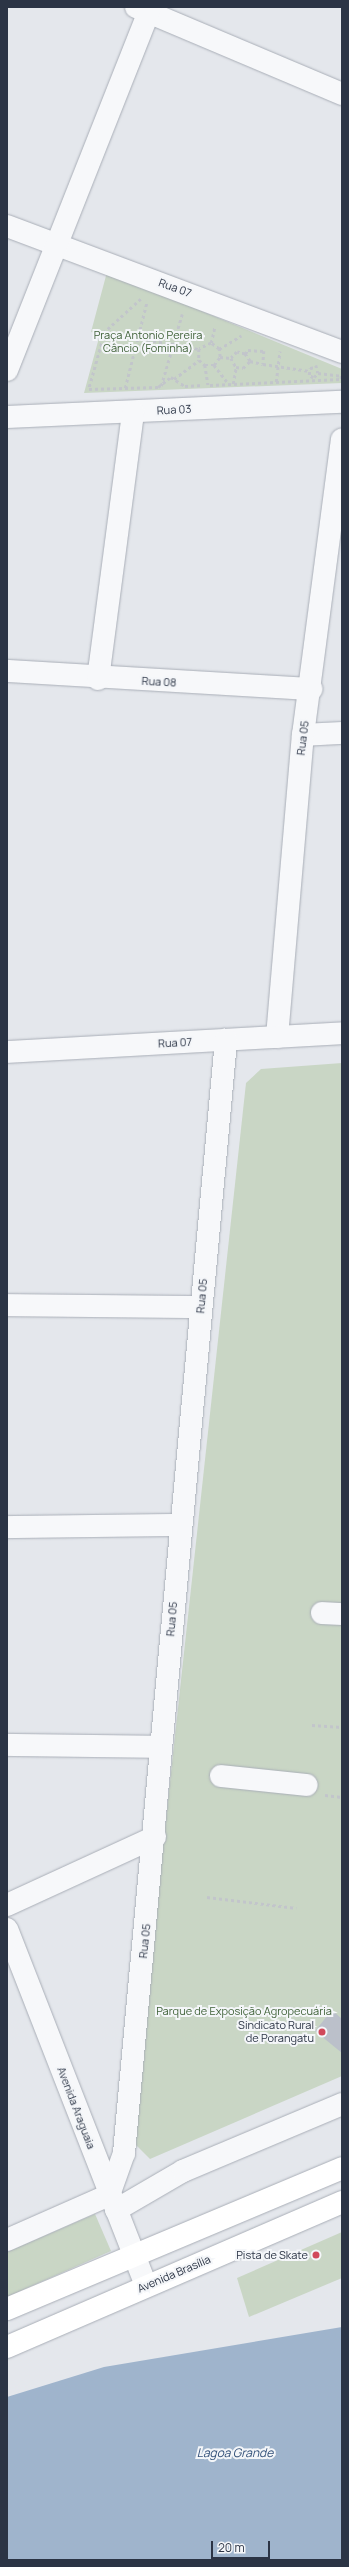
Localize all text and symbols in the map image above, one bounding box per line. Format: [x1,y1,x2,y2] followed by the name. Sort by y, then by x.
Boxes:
[157,276,193,300] street label: Rua 07
[94,329,202,355] park label: Praça Antonio Pereira Câncio (Fominha)
[156,403,192,417] street label: Rua 03
[141,674,177,690] street label: Rua 08
[294,720,312,756] street label: Rua 05
[158,1036,192,1050] street label: Rua 07
[194,1278,210,1314] street label: Rua 05
[164,1601,180,1637] street label: Rua 05
[137,1923,153,1959] street label: Rua 05
[156,2004,332,2018] park label: Parque de Exposição Agropecuária
[238,2019,314,2045] place label: Sindicato Rural de Porangatu
[317,2027,327,2037] marker: Sindicato Rural de Porangatu
[54,2065,98,2151] street label: Avenida Araguaia
[236,2248,308,2262] place label: Pista de Skate
[311,2250,321,2260] marker: Pista de Skate
[135,2253,213,2295] street label: Avenida Brasília
[197,2446,273,2460] water label: Lagoa Grande
[213,2533,272,2559] scale bar
[218,2539,245,2556] text: 20 m

